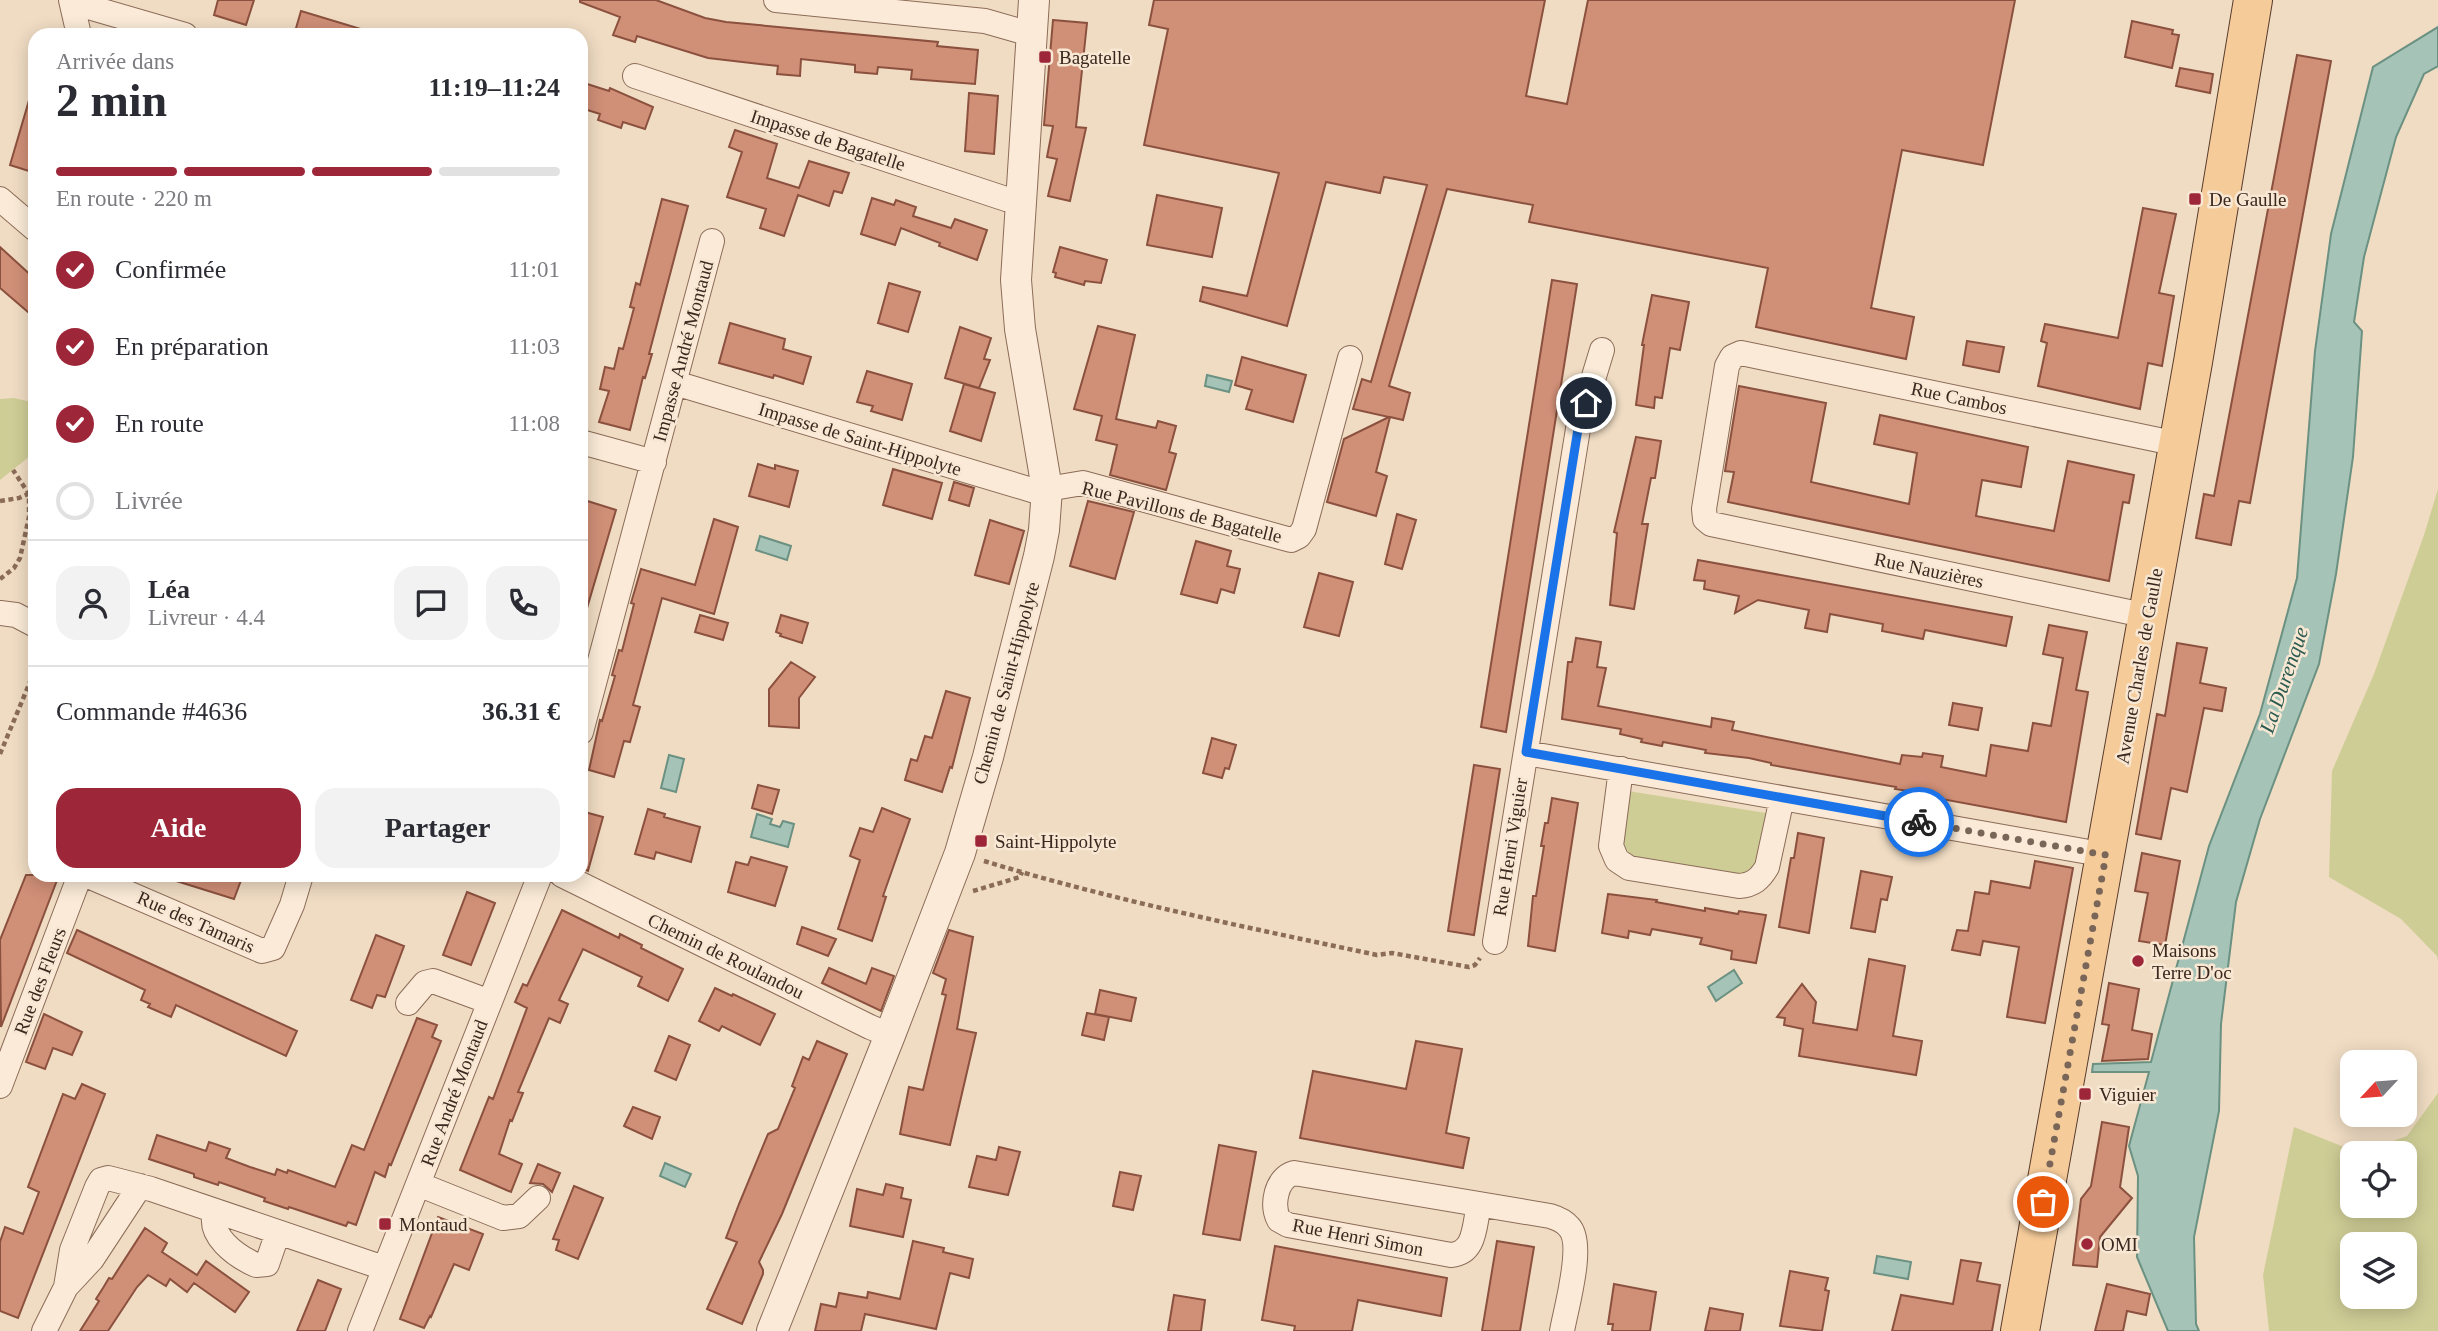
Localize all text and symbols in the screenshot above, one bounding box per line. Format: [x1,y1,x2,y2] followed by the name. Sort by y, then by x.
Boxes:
[1059,47,1131,68] place label: Bagatelle
[56,49,174,74] text: Arrivée dans
[1037,49,1053,65] marker: Bagatelle
[429,73,560,102] text: 11:19–11:24
[56,75,167,126] text: 2 min
[748,105,908,175] street label: Impasse de Bagatelle
[56,186,212,211] text: En route · 220 m
[2209,189,2287,210] place label: De Gaulle
[2187,191,2203,207] marker: De Gaulle
[56,251,94,289] icon: check
[115,255,226,284] text: Confirmée
[508,257,560,282] text: 11:01
[649,258,717,444] street label: Impasse André Montaud
[56,328,94,366] icon: check
[115,332,269,361] text: En préparation
[508,334,560,359] text: 11:03
[1556,373,1616,433] pin
[1909,378,2009,418] street label: Rue Cambos
[1567,384,1605,422] icon: home
[756,398,964,480] street label: Impasse de Saint-Hippolyte
[56,405,94,443] icon: check
[115,409,204,438] text: En route
[508,411,560,436] text: 11:08
[1080,477,1284,547] street label: Rue Pavillons de Bagatelle
[115,486,183,515] text: Livrée
[1872,548,1986,592] street label: Rue Nauzières
[56,566,130,640] button: person
[394,566,468,640] button: chat
[486,566,560,640] button: phone
[2111,566,2167,766] street label: Avenue Charles de Gaulle
[148,575,190,604] text: Léa
[969,579,1043,787] street label: Chemin de Saint-Hippolyte
[148,605,265,630] text: Livreur · 4.4
[2254,624,2313,737] water label: La Durenque
[56,697,247,726] text: Commande #4636
[482,697,560,726] text: 36.31 €
[1489,776,1531,918] street label: Rue Henri Viguier
[1884,787,1954,857] courier
[56,788,301,868] button: Aide
[315,788,560,868] button: Partager
[1900,803,1938,841] icon: bike
[995,831,1116,852] place label: Saint-Hippolyte
[973,833,989,849] marker: Saint-Hippolyte
[134,887,258,957] street label: Rue des Tamaris
[645,909,808,1003] street label: Chemin de Roulandou
[10,925,70,1037] street label: Rue des Fleurs
[2152,940,2232,983] place label: Maisons Terre D'oc
[2130,953,2146,969] marker: Maisons Terre D'oc
[416,1016,492,1169] street label: Rue André Montaud
[2340,1050,2417,1127] north arrow
[2340,1050,2417,1309] map controls
[2099,1084,2157,1105] place label: Viguier
[2077,1086,2093,1102] marker: Viguier
[2340,1141,2417,1218] button: locate
[2013,1172,2073,1232] pin
[2024,1183,2062,1221] icon: bag
[399,1214,468,1235] place label: Montaud
[1291,1214,1426,1260] street label: Rue Henri Simon
[377,1216,393,1232] marker: Montaud
[2340,1232,2417,1309] button: layers
[2101,1234,2138,1255] place label: OMI
[2079,1236,2095,1252] marker: OMI

